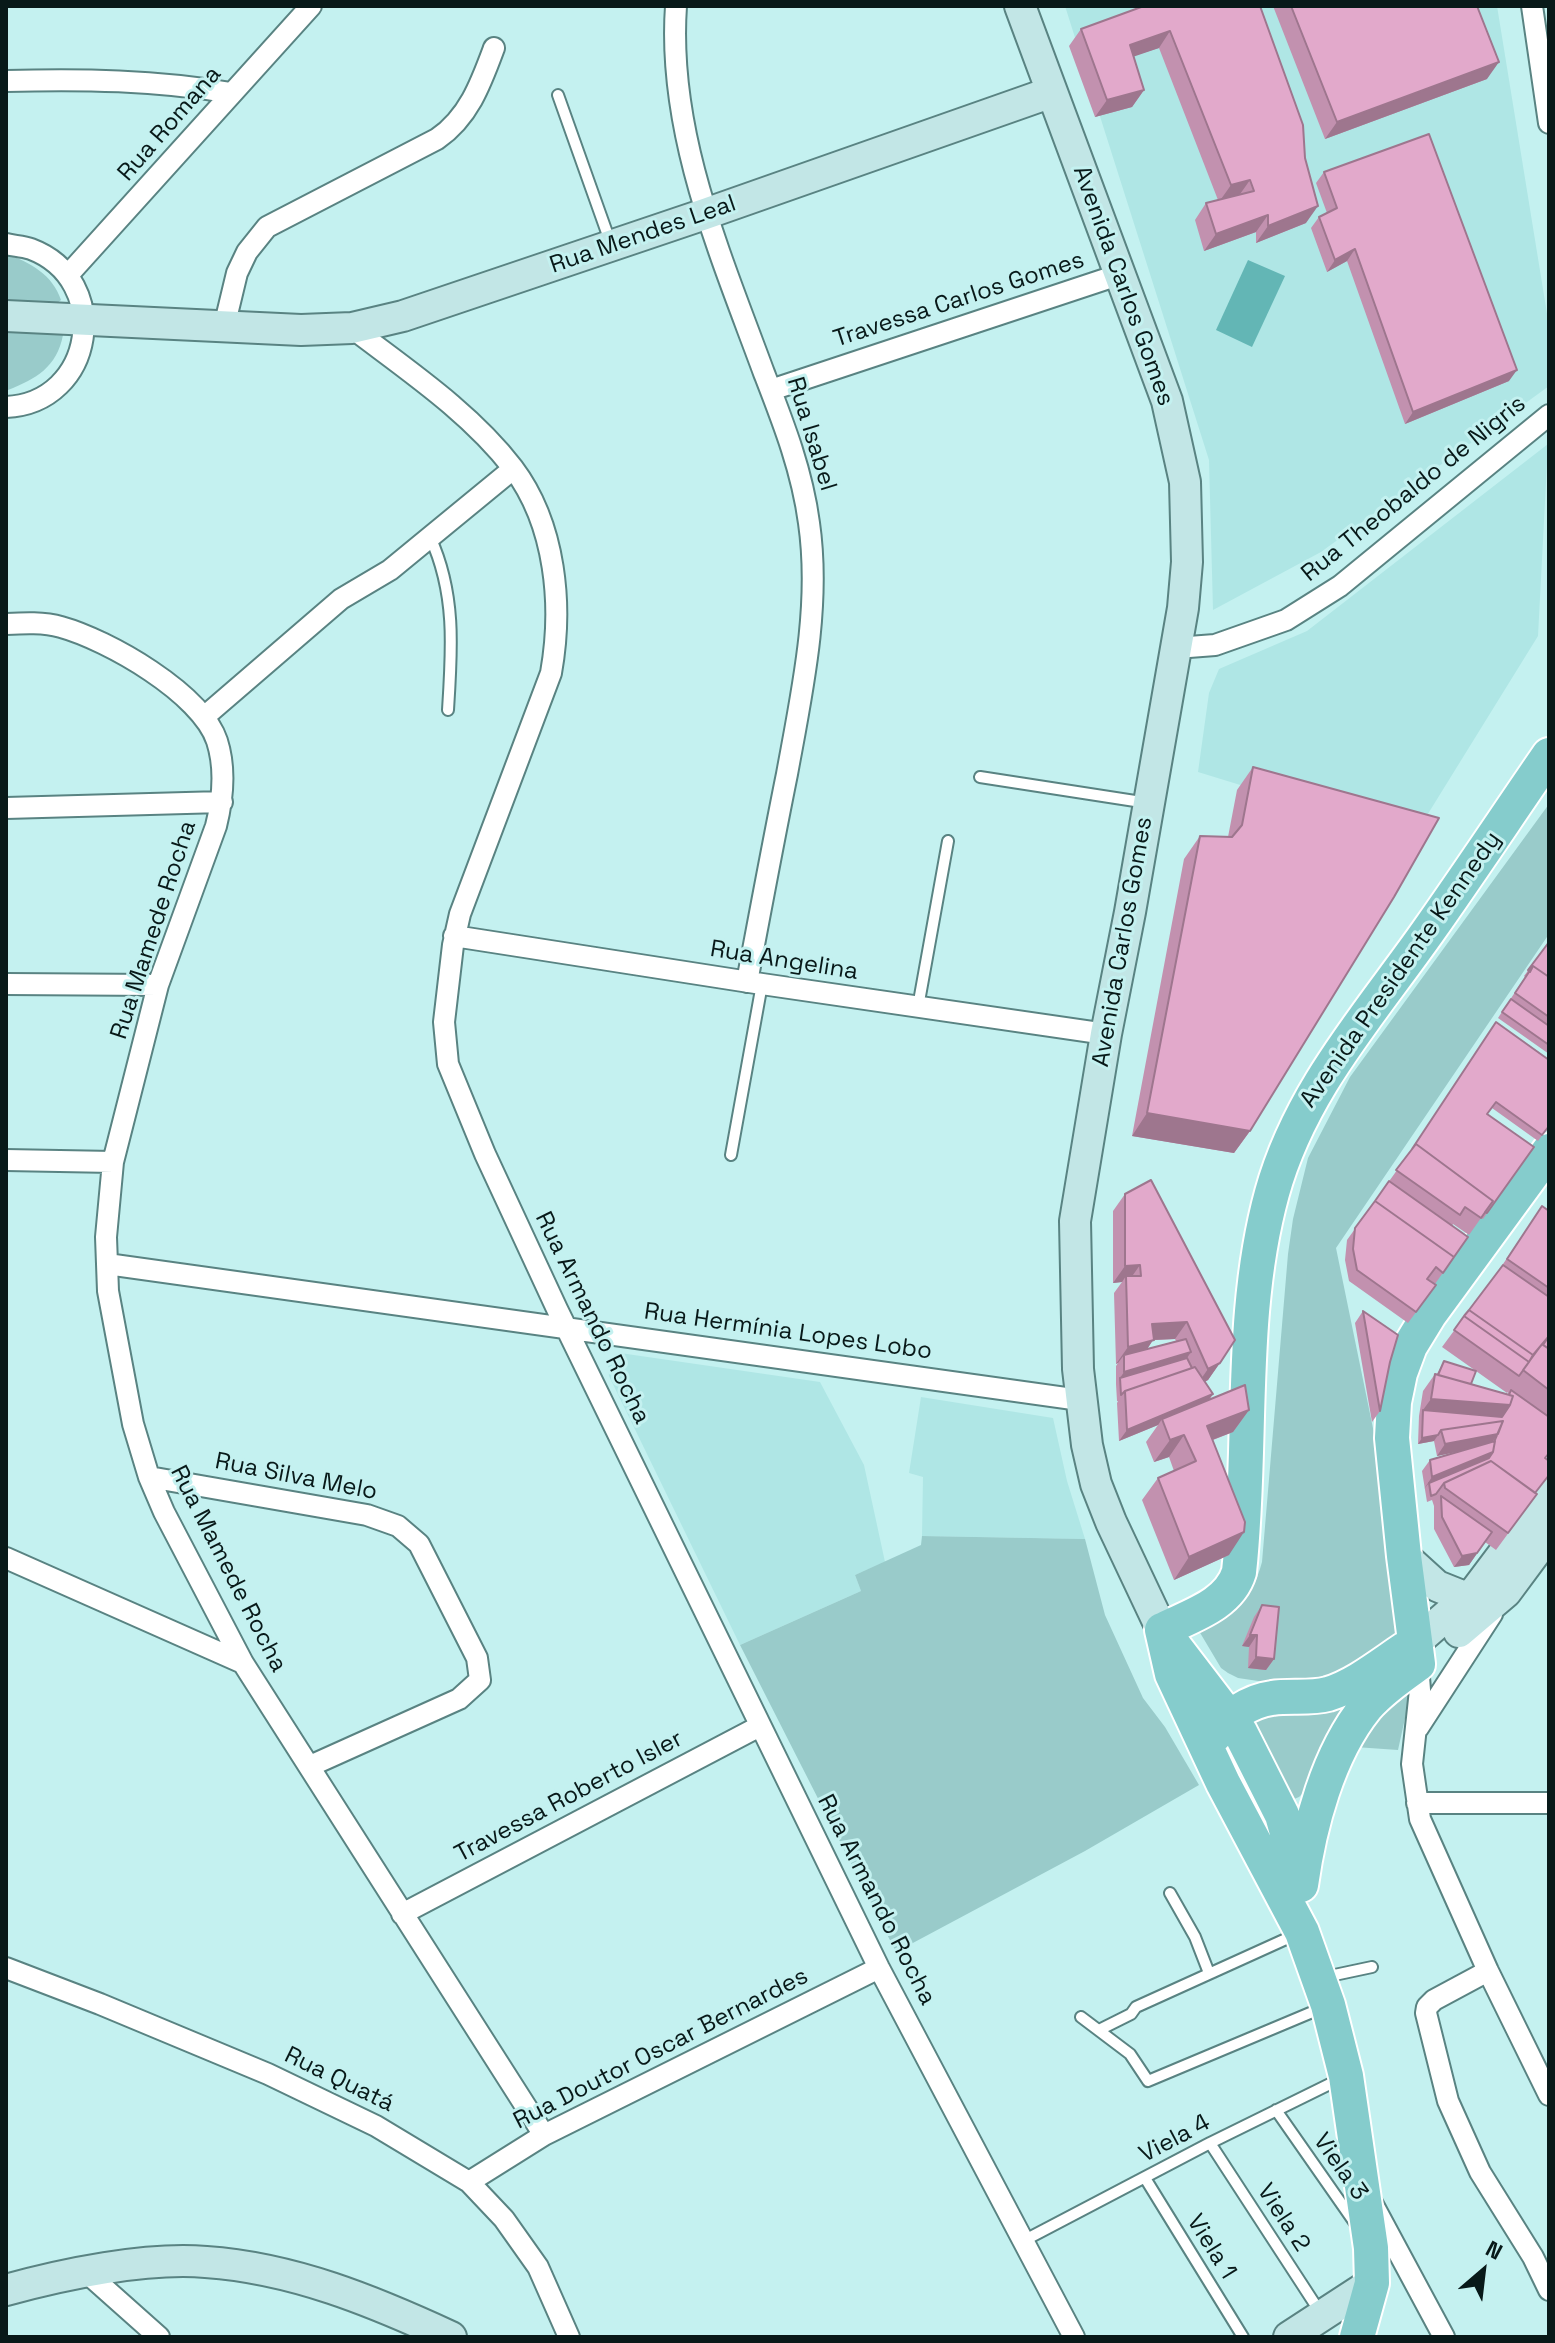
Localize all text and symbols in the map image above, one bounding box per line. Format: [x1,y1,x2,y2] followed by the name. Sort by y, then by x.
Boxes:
[112,61,228,187] street label: Rua Romana
[1066,162,1180,410] street label: Avenida Carlos Gomes
[546,190,740,280] street label: Rua Mendes Leal
[830,246,1088,354] street label: Travessa Carlos Gomes
[780,374,842,494] street label: Rua Isabel
[1296,390,1532,588] street label: Rua Theobaldo de Nigris
[1087,815,1159,1069] street label: Avenida Carlos Gomes
[105,817,203,1043] street label: Rua Mamede Rocha
[1294,826,1508,1114] street label: Avenida Presidente Kennedy
[708,935,860,987] street label: Rua Angelina
[528,1207,656,1429] street label: Rua Armando Rocha
[642,1298,934,1366] street label: Rua Hermínia Lopes Lobo
[213,1447,379,1507] street label: Rua Silva Melo
[163,1461,293,1677] street label: Rua Mamede Rocha
[450,1725,688,1869] street label: Travessa Roberto Isler
[810,1790,942,2010] street label: Rua Armando Rocha
[509,1962,813,2136] street label: Rua Doutor Oscar Bernardes
[279,2041,399,2119] street label: Rua Quatá
[1135,2108,1215,2170] street label: Viela 4
[1307,2128,1373,2206] street label: Viela 3
[1250,2179,1316,2257] street label: Viela 2
[1180,2209,1242,2285] street label: Viela 1
[1443,2231,1523,2311] north arrow
[1481,2234,1507,2266] text: N

